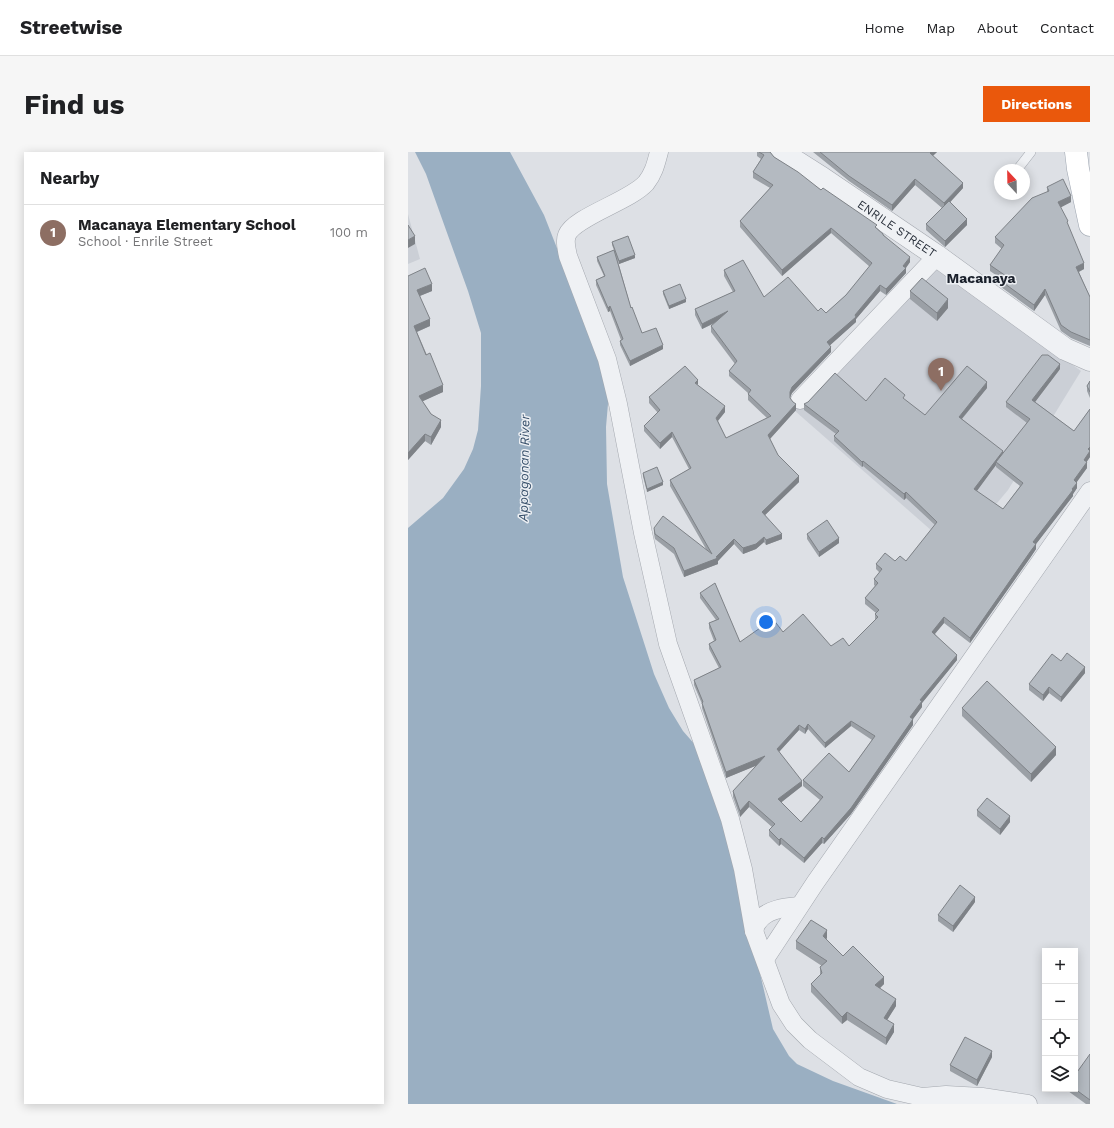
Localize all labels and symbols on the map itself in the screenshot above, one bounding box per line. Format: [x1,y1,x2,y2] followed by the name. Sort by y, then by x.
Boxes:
[994,164,1030,200] north arrow
[855,197,939,260] street label: ENRILE STREET
[947,270,1016,286] district label: Macanaya
[928,358,954,391] pin: 1
[516,414,532,522] water label: Appagonan River
[756,612,776,632] your location

